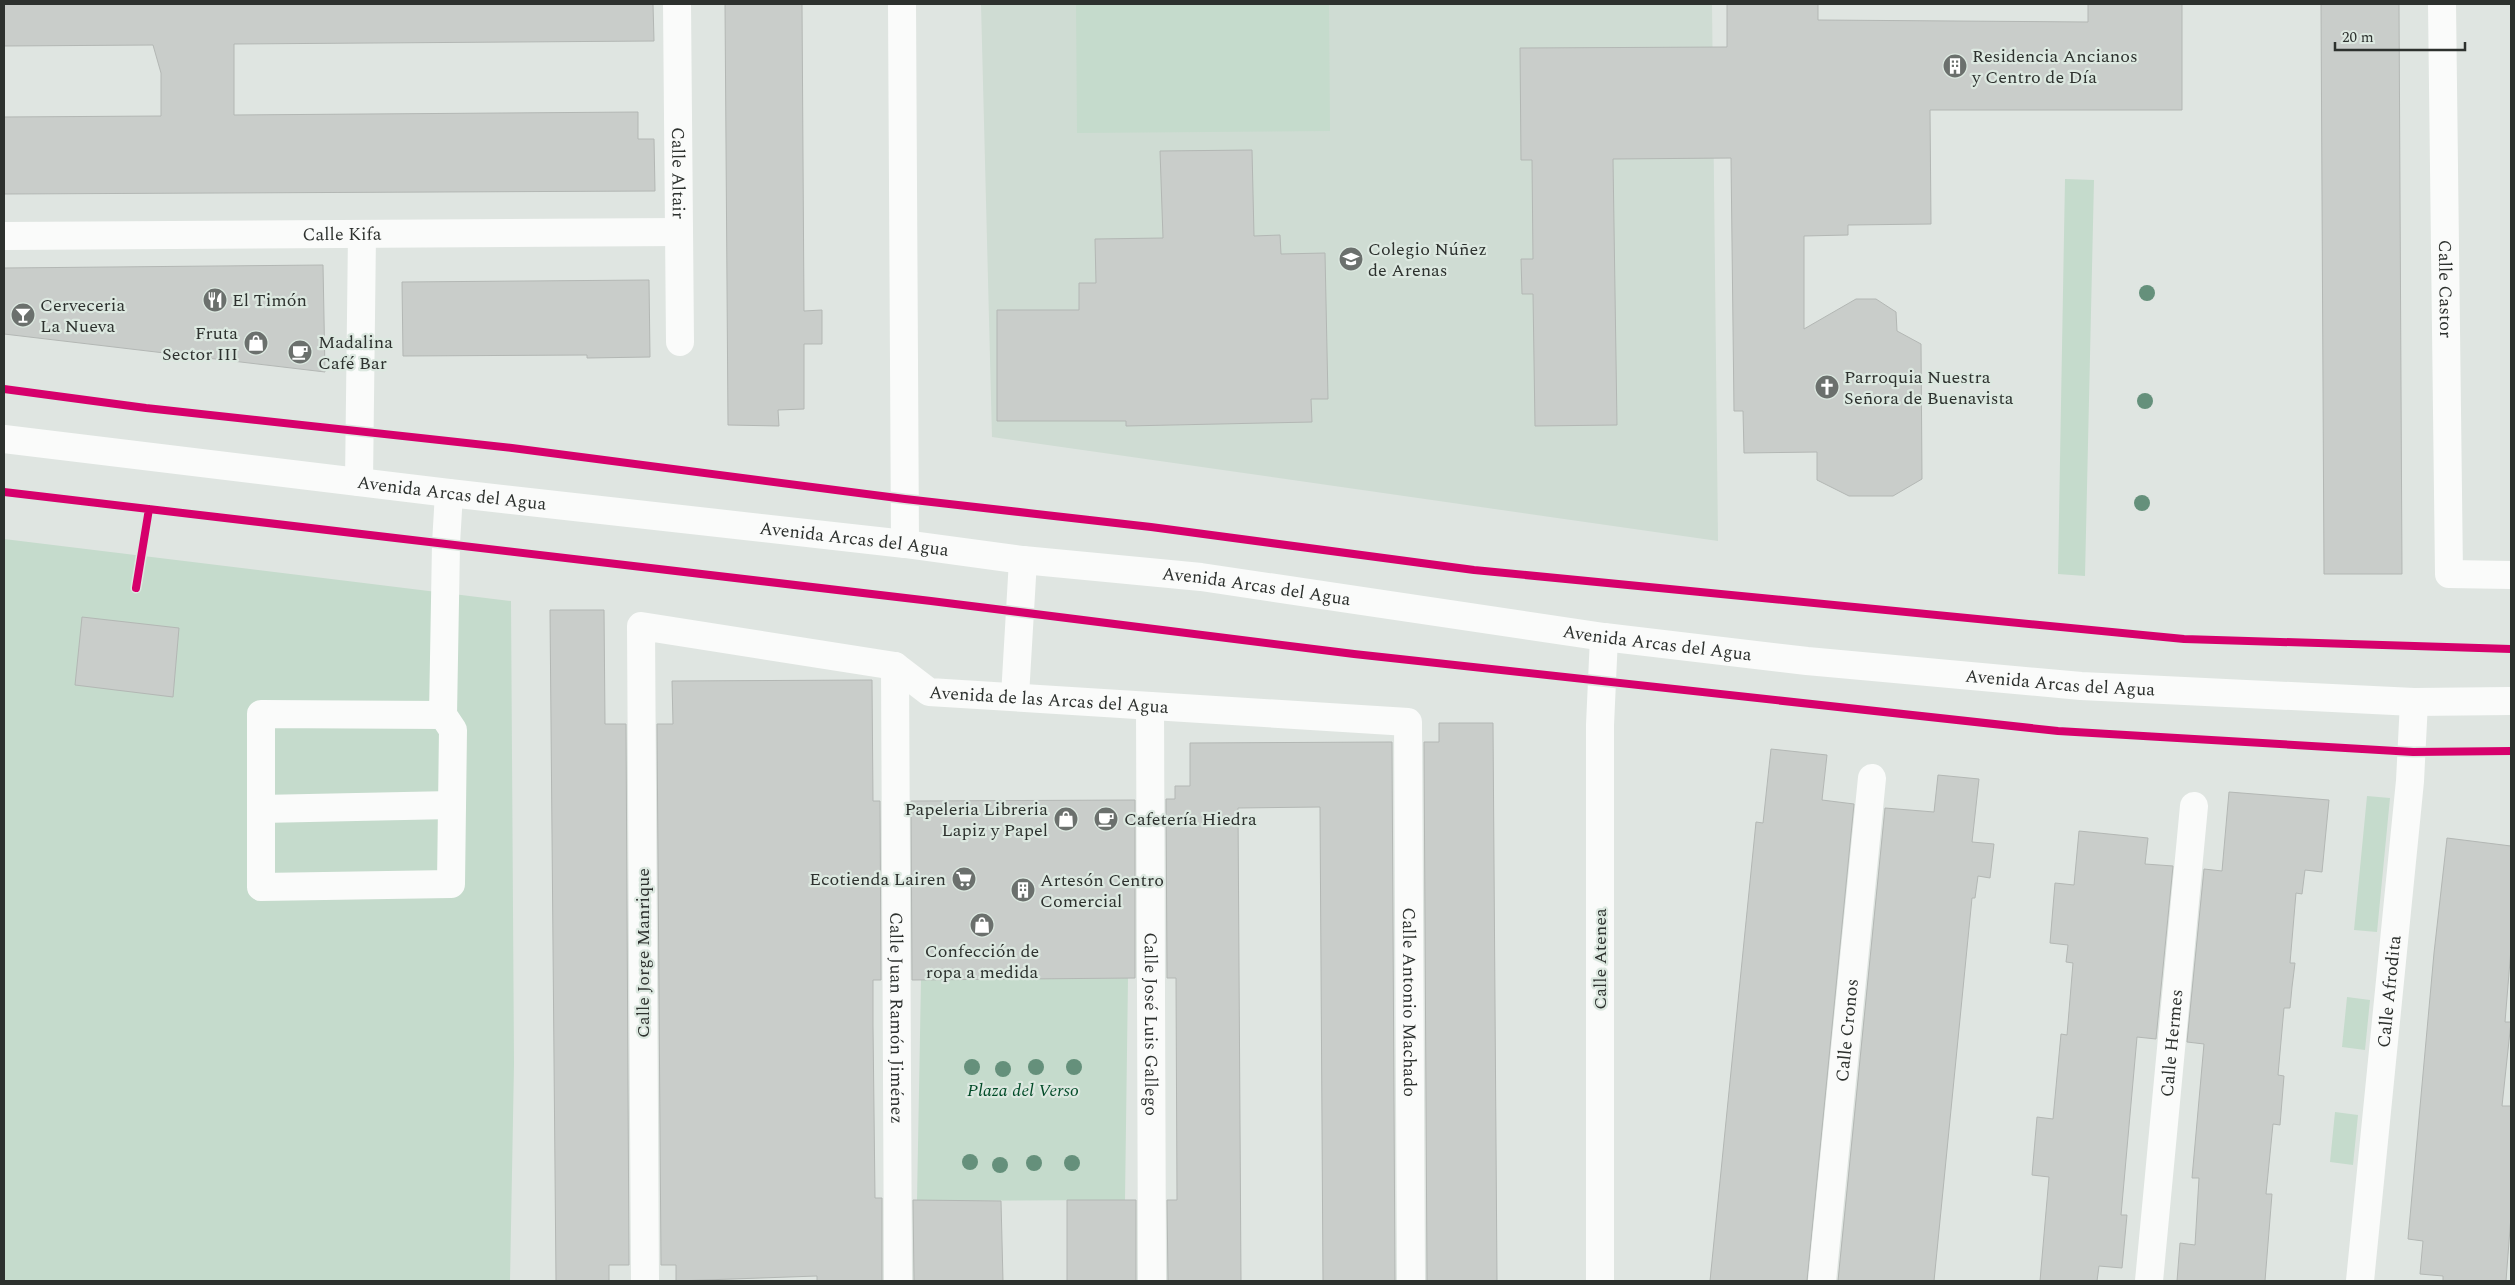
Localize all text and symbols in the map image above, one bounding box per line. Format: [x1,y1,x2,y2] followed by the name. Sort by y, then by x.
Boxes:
[2335,20,2465,52] scale bar
[2342,26,2374,49] text: 20 m
[1971,43,2138,91] place label: Residencia Ancianos y Centro de Día
[1942,53,1968,79] building icon: Residencia Ancianos y Centro de Día
[665,127,692,219] street label: Calle Altair
[302,220,382,248] street label: Calle Kifa
[1368,236,1487,284] place label: Colegio Núñez de Arenas
[2431,240,2460,338] street label: Calle Castor
[1338,246,1364,272] school or university icon: Colegio Núñez de Arenas
[202,287,228,313] restaurant icon: El Timón
[232,287,307,314] place label: El Timón
[40,292,125,340] place label: Cerveceria La Nueva
[10,302,36,328] bar icon: Cerveceria La Nueva
[162,320,238,368] place label: Fruta Sector III
[318,329,393,377] place label: Madalina Café Bar
[243,330,269,356] shop icon: Fruta Sector III
[287,339,313,365] cafe icon: Madalina Café Bar
[1844,364,2014,412] place label: Parroquia Nuestra Señora de Buenavista
[1814,374,1840,400] church icon: Parroquia Nuestra Señora de Buenavista
[356,468,548,517] street label: Avenida Arcas del Agua
[758,514,951,563] street label: Avenida Arcas del Agua
[1161,560,1353,613] street label: Avenida Arcas del Agua
[1561,618,1753,668] street label: Avenida Arcas del Agua
[1964,662,2156,703] street label: Avenida Arcas del Agua
[928,679,1170,720] street label: Avenida de las Arcas del Agua
[904,796,1048,844] place label: Papeleria Libreria Lapiz y Papel
[1053,806,1079,832] shop icon: Papeleria Libreria Lapiz y Papel
[1093,806,1119,832] cafe icon: Cafetería Hiedra
[1124,806,1257,833] place label: Cafetería Hiedra
[809,866,946,893] place label: Ecotienda Lairen
[951,866,977,892] supermarket icon: Ecotienda Lairen
[1040,867,1164,915] place label: Artesón Centro Comercial
[630,868,657,1038] street label: Calle Jorge Manrique
[1010,877,1036,903] building icon: Artesón Centro Comercial
[1395,907,1424,1097] street label: Calle Antonio Machado
[1587,908,1614,1010] street label: Calle Atenea
[883,912,911,1124] street label: Calle Juan Ramón Jiménez
[969,912,995,938] shop icon: Confección de ropa a medida
[1137,932,1165,1116] street label: Calle José Luis Gallego
[2370,934,2408,1049] street label: Calle Afrodita
[925,938,1039,986] place label: Confección de ropa a medida
[1828,977,1865,1083] street label: Calle Cronos
[2153,988,2190,1098] street label: Calle Hermes
[967,1077,1079,1104] park label: Plaza del Verso

